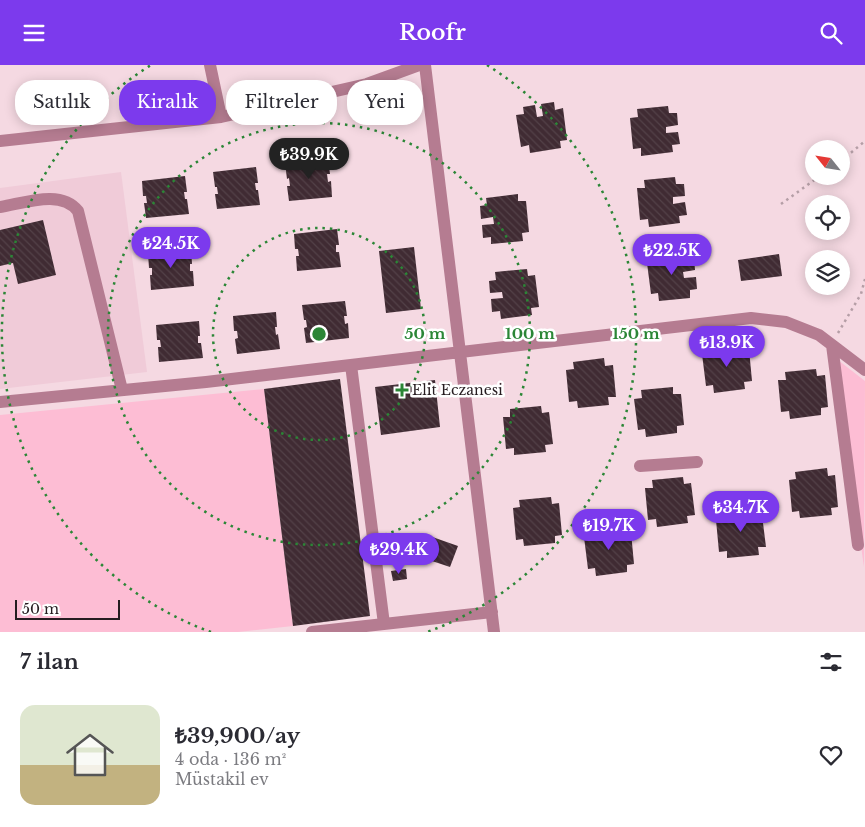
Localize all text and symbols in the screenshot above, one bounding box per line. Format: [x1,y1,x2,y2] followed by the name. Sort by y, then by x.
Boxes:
[20,19,48,47] icon: menu
[399,19,466,46] text: Roofr
[817,19,845,47] icon: search
[15,80,109,125] chip: Satılık
[119,80,216,125] chip: Kiralık
[226,80,337,125] chip: Filtreler
[347,80,423,125] chip: Yeni
[268,137,350,180] pin: ₺39.9K
[805,140,850,185] north arrow
[805,140,850,295] map controls
[280,144,338,164] text: ₺39.9K
[805,195,850,240] button: locate
[130,227,212,269] pin: ₺24.5K
[142,233,200,253] text: ₺24.5K
[631,233,713,276] pin: ₺22.5K
[644,240,700,260] text: ₺22.5K
[805,250,850,295] button: layers
[405,324,446,343] text: 50 m
[505,324,555,343] text: 100 m
[612,324,660,343] text: 150 m
[310,325,328,343] centre of rings
[686,325,768,368] pin: ₺13.9K
[700,332,754,352] text: ₺13.9K
[412,381,503,399] place label: Elit Eczanesi
[396,384,408,396] marker: Elit Eczanesi
[700,491,782,533] pin: ₺34.7K
[713,497,769,517] text: ₺34.7K
[568,509,650,551] pin: ₺19.7K
[583,515,635,535] text: ₺19.7K
[358,533,440,575] pin: ₺29.4K
[370,539,428,559] text: ₺29.4K
[15,597,120,620] scale bar
[22,600,59,618] text: 50 m
[817,648,845,676] icon: filters
[20,649,79,675] text: 7 ilan
[175,723,300,749] text: ₺39,900/ay
[60,725,120,785] icon: home
[817,741,845,769] icon: heart
[175,749,286,769] text: 4 oda · 136 m²
[175,769,269,789] text: Müstakil ev

